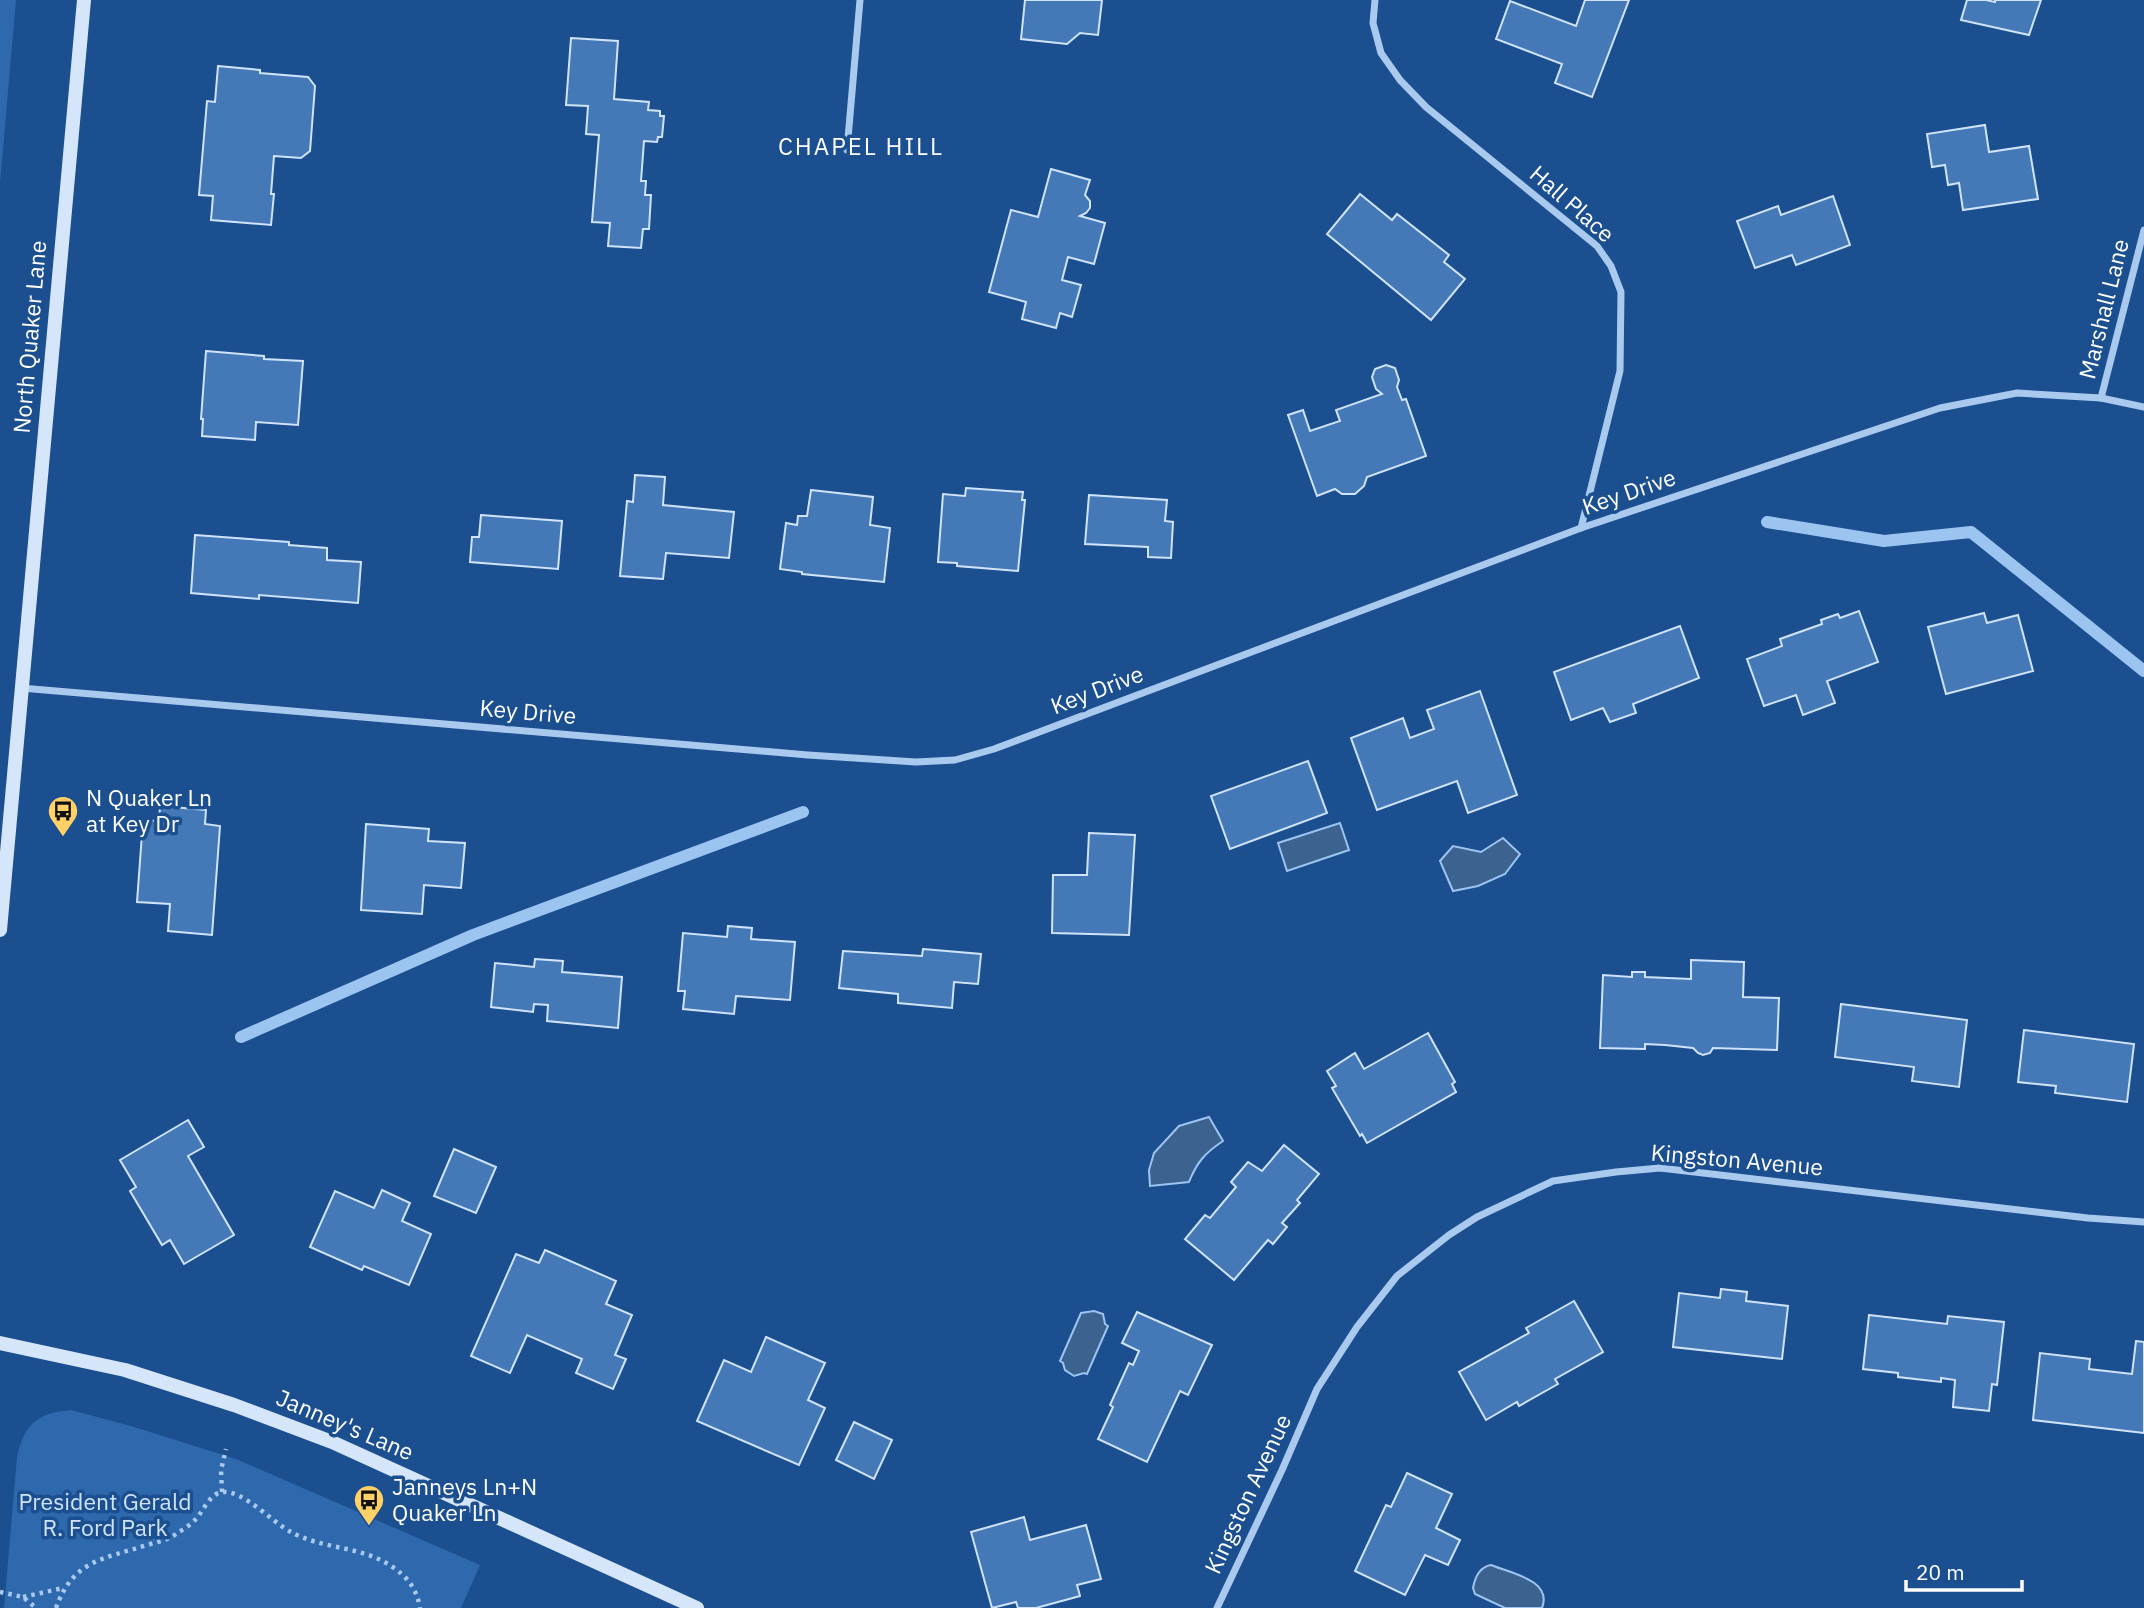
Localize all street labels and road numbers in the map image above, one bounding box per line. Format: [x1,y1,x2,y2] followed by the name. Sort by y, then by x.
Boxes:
[1524,158,1621,248] street label: Hall Place
[2071,236,2135,382] street label: Marshall Lane
[6,239,52,435] street label: North Quaker Lane
[1578,461,1679,521] street label: Key Drive
[1046,658,1147,720] street label: Key Drive
[479,692,578,730] street label: Key Drive
[1650,1137,1824,1181] street label: Kingston Avenue
[272,1382,419,1466] street label: Janney's Lane
[1197,1409,1297,1578] street label: Kingston Avenue

